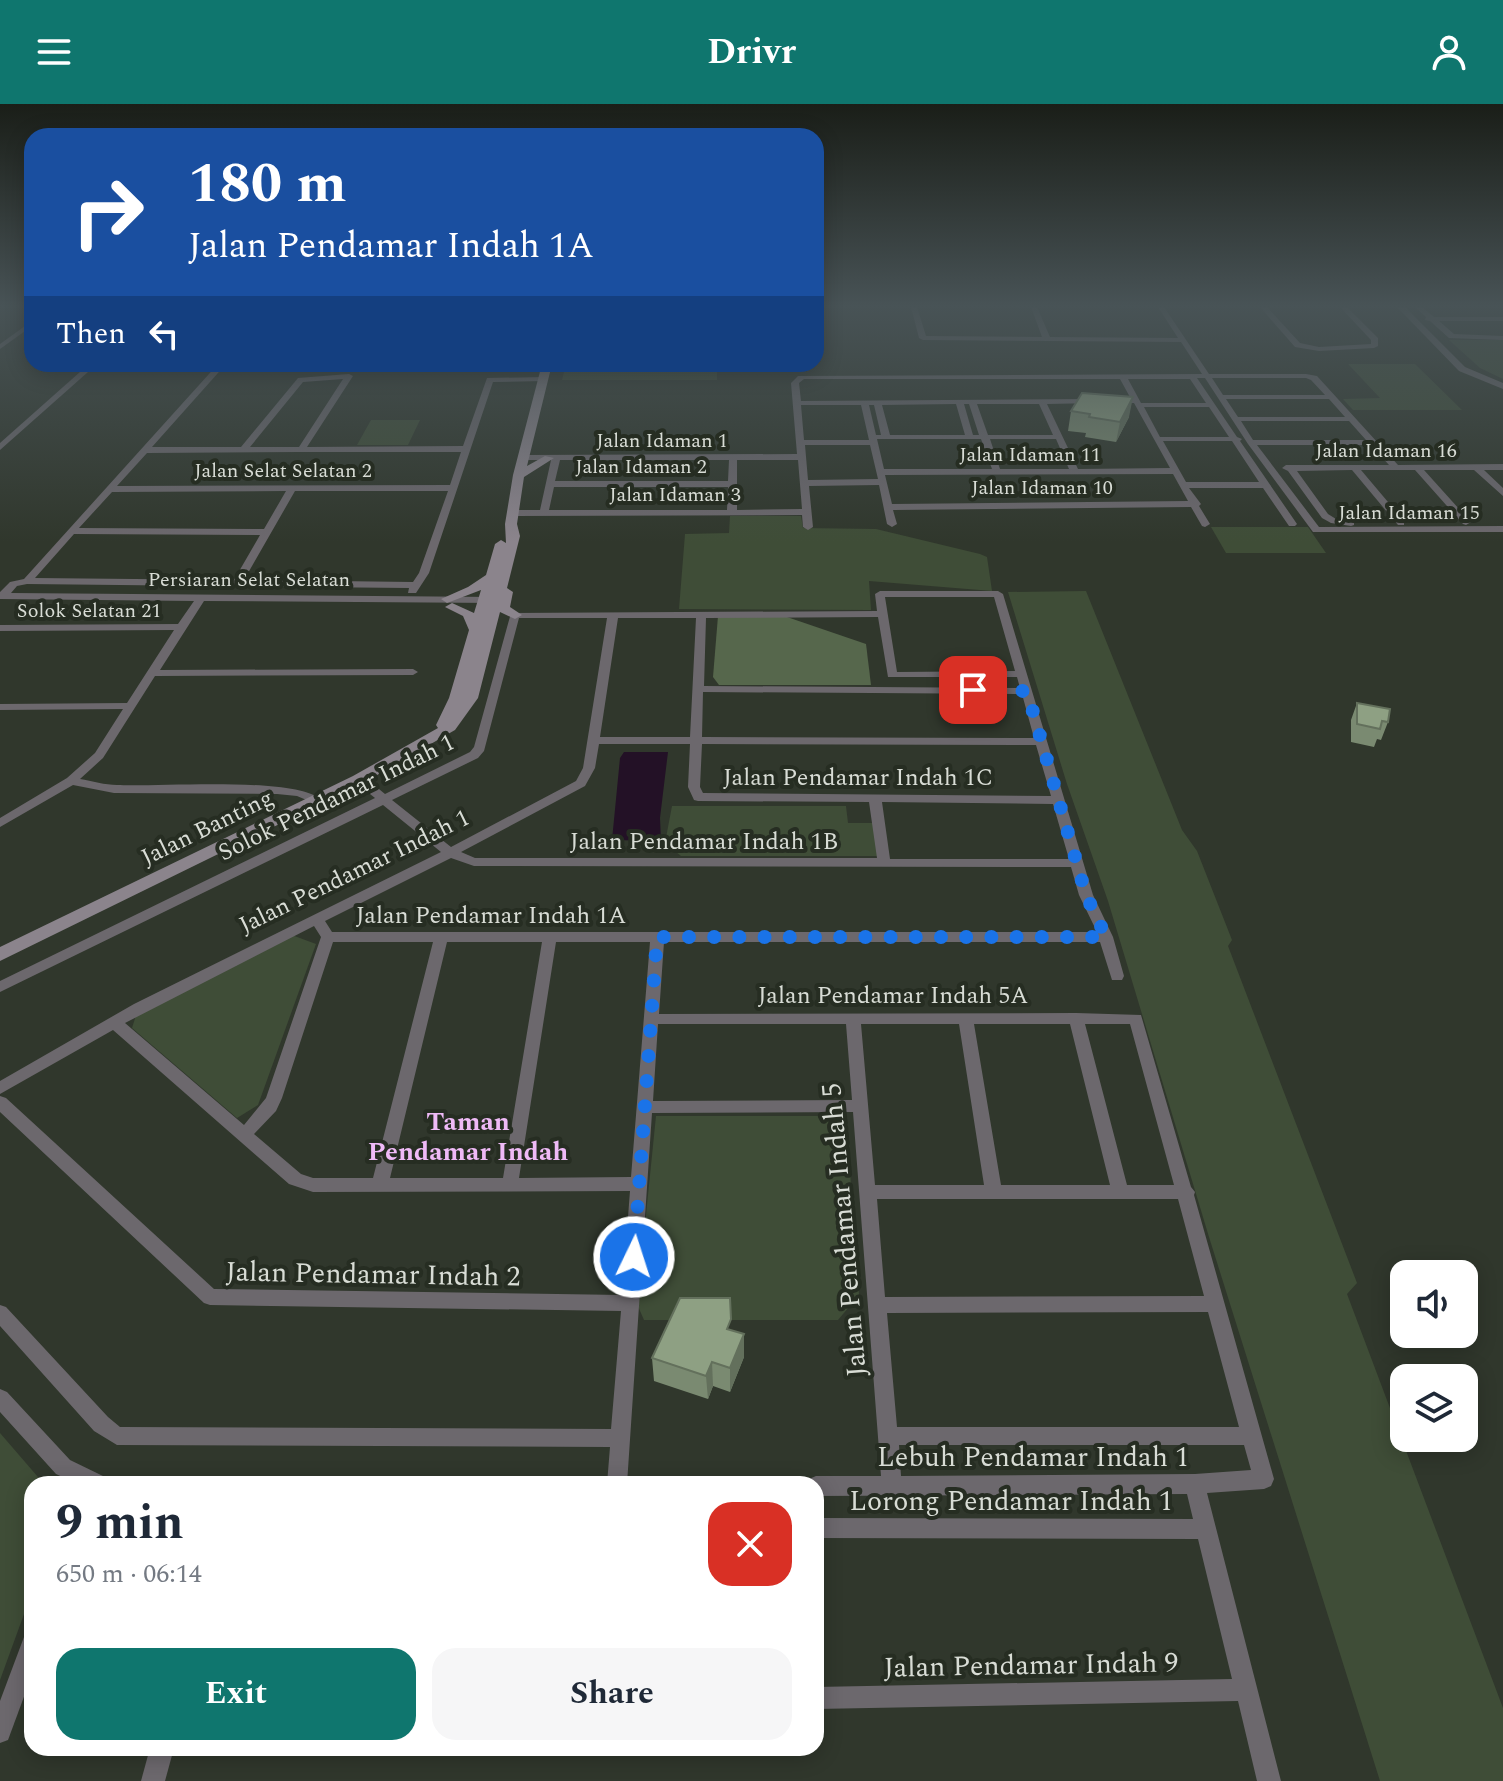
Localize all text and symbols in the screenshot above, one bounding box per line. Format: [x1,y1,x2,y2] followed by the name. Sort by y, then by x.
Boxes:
[707,25,796,80] text: Drivr
[32,30,76,74] icon: menu
[1427,30,1471,74] icon: person
[188,142,347,227] text: 180 m
[56,160,160,264] icon: right
[188,219,594,274] text: Jalan Pendamar Indah 1A
[56,311,126,357] text: Then
[142,312,186,356] icon: left
[596,426,728,456] street label: Jalan Idaman 1
[1315,436,1457,466] street label: Jalan Idaman 16
[959,440,1101,470] street label: Jalan Idaman 11
[575,452,707,482] street label: Jalan Idaman 2
[194,456,372,486] street label: Jalan Selat Selatan 2
[971,473,1113,503] street label: Jalan Idaman 10
[609,480,741,510] street label: Jalan Idaman 3
[1338,498,1480,528] street label: Jalan Idaman 15
[148,565,350,595] street label: Persiaran Selat Selatan
[17,596,161,626] street label: Solok Selatan 21
[939,656,1007,724] pin
[951,668,995,712] icon: arrive
[212,725,461,871] street label: Solok Pendamar Indah 1
[723,760,993,796] street label: Jalan Pendamar Indah 1C
[135,780,280,876] street label: Jalan Banting
[233,800,476,943] street label: Jalan Pendamar Indah 1
[570,824,838,860] street label: Jalan Pendamar Indah 1B
[356,898,626,934] street label: Jalan Pendamar Indah 1A
[758,978,1028,1014] street label: Jalan Pendamar Indah 5A
[810,1081,879,1379] street label: Jalan Pendamar Indah 5
[368,1102,568,1172] district label: Taman Pendamar Indah
[592,1215,676,1299] position arrow
[225,1250,521,1299] street label: Jalan Pendamar Indah 2
[1390,1260,1478,1452] map controls
[1390,1260,1478,1348] button: sound
[1390,1364,1478,1452] button: layers
[877,1436,1189,1479] street label: Lebuh Pendamar Indah 1
[849,1480,1173,1523] street label: Lorong Pendamar Indah 1
[56,1487,184,1560] text: 9 min
[708,1502,792,1586] button: close
[56,1554,202,1594] text: 650 m · 06:14
[883,1641,1179,1690] street label: Jalan Pendamar Indah 9
[56,1648,416,1740] button: Exit
[432,1648,792,1740] button: Share

